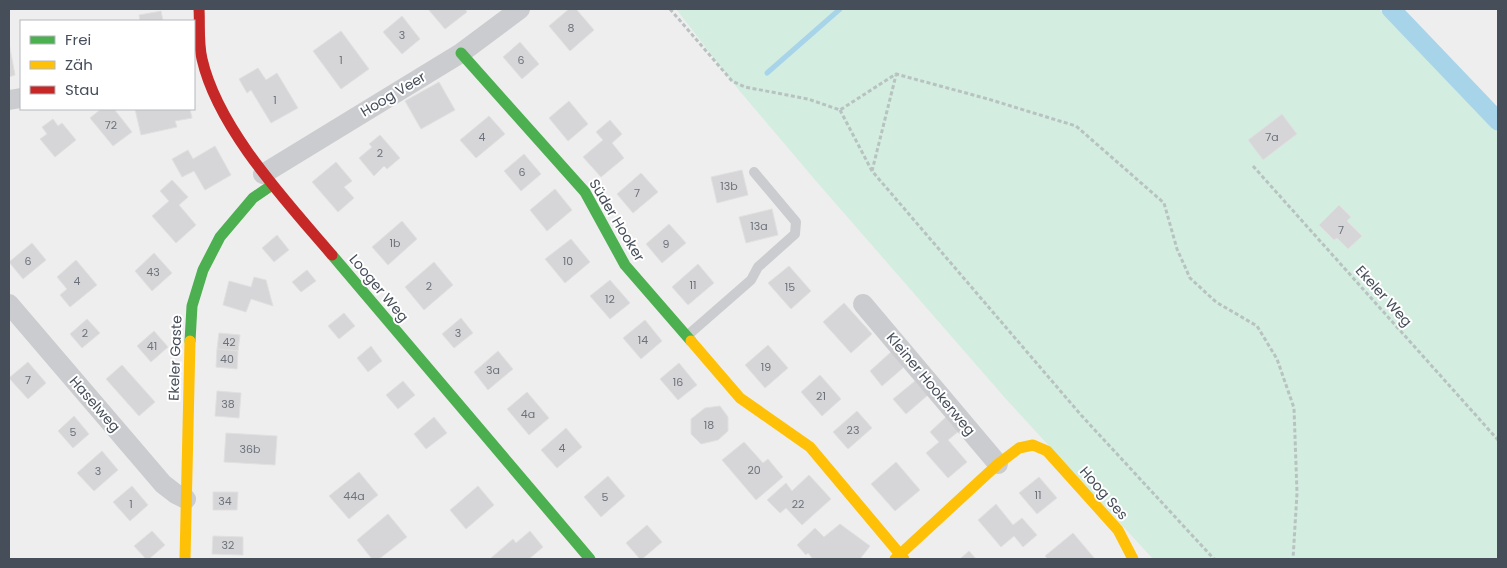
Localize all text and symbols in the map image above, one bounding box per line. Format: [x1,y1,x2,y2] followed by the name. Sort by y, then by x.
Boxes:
[20,20,195,110] legend
[568,20,575,36] house number: 8
[399,27,405,43] house number: 3
[65,29,91,50] text: Frei
[339,52,343,68] house number: 1
[518,52,525,68] house number: 6
[65,54,93,75] text: Zäh
[357,67,429,121] street label: Hoog Veer
[65,79,99,100] text: Stau
[273,92,277,108] house number: 1
[105,117,117,133] house number: 72
[479,129,486,145] house number: 4
[1265,129,1279,145] house number: 7a
[377,145,383,161] house number: 2
[519,164,526,180] house number: 6
[584,175,650,265] street label: Süder Hooker
[720,178,738,194] house number: 13b
[634,185,640,201] house number: 7
[750,218,768,234] house number: 13a
[1338,222,1344,238] house number: 7
[390,235,400,251] house number: 1b
[663,236,670,252] house number: 9
[345,250,413,326] street label: Looger Weg
[25,253,32,269] house number: 6
[563,253,573,269] house number: 10
[1351,261,1417,331] street label: Ekeler Weg
[146,264,160,280] house number: 43
[74,273,81,289] house number: 4
[689,277,697,293] house number: 11
[426,278,432,294] house number: 2
[785,279,795,295] house number: 15
[605,291,615,307] house number: 12
[164,315,186,401] street label: Ekeler Gaste
[82,325,88,341] house number: 2
[455,325,461,341] house number: 3
[882,328,980,440] street label: Kleiner Hookerweg
[638,332,648,348] house number: 14
[222,334,236,350] house number: 42
[147,338,157,354] house number: 41
[220,351,234,367] house number: 40
[761,359,771,375] house number: 19
[486,362,500,378] house number: 3a
[25,372,31,388] house number: 7
[65,372,125,436] street label: Haselweg
[673,374,683,390] house number: 16
[816,388,826,404] house number: 21
[221,396,235,412] house number: 38
[521,406,535,422] house number: 4a
[704,417,714,433] house number: 18
[847,422,859,438] house number: 23
[70,424,77,440] house number: 5
[559,440,566,456] house number: 4
[240,441,260,457] house number: 36b
[747,462,761,478] house number: 20
[1075,462,1133,524] street label: Hoog Ses
[95,463,101,479] house number: 3
[1034,487,1042,503] house number: 11
[343,488,365,504] house number: 44a
[602,489,609,505] house number: 5
[218,493,232,509] house number: 34
[129,496,133,512] house number: 1
[792,496,804,512] house number: 22
[222,537,234,553] house number: 32

